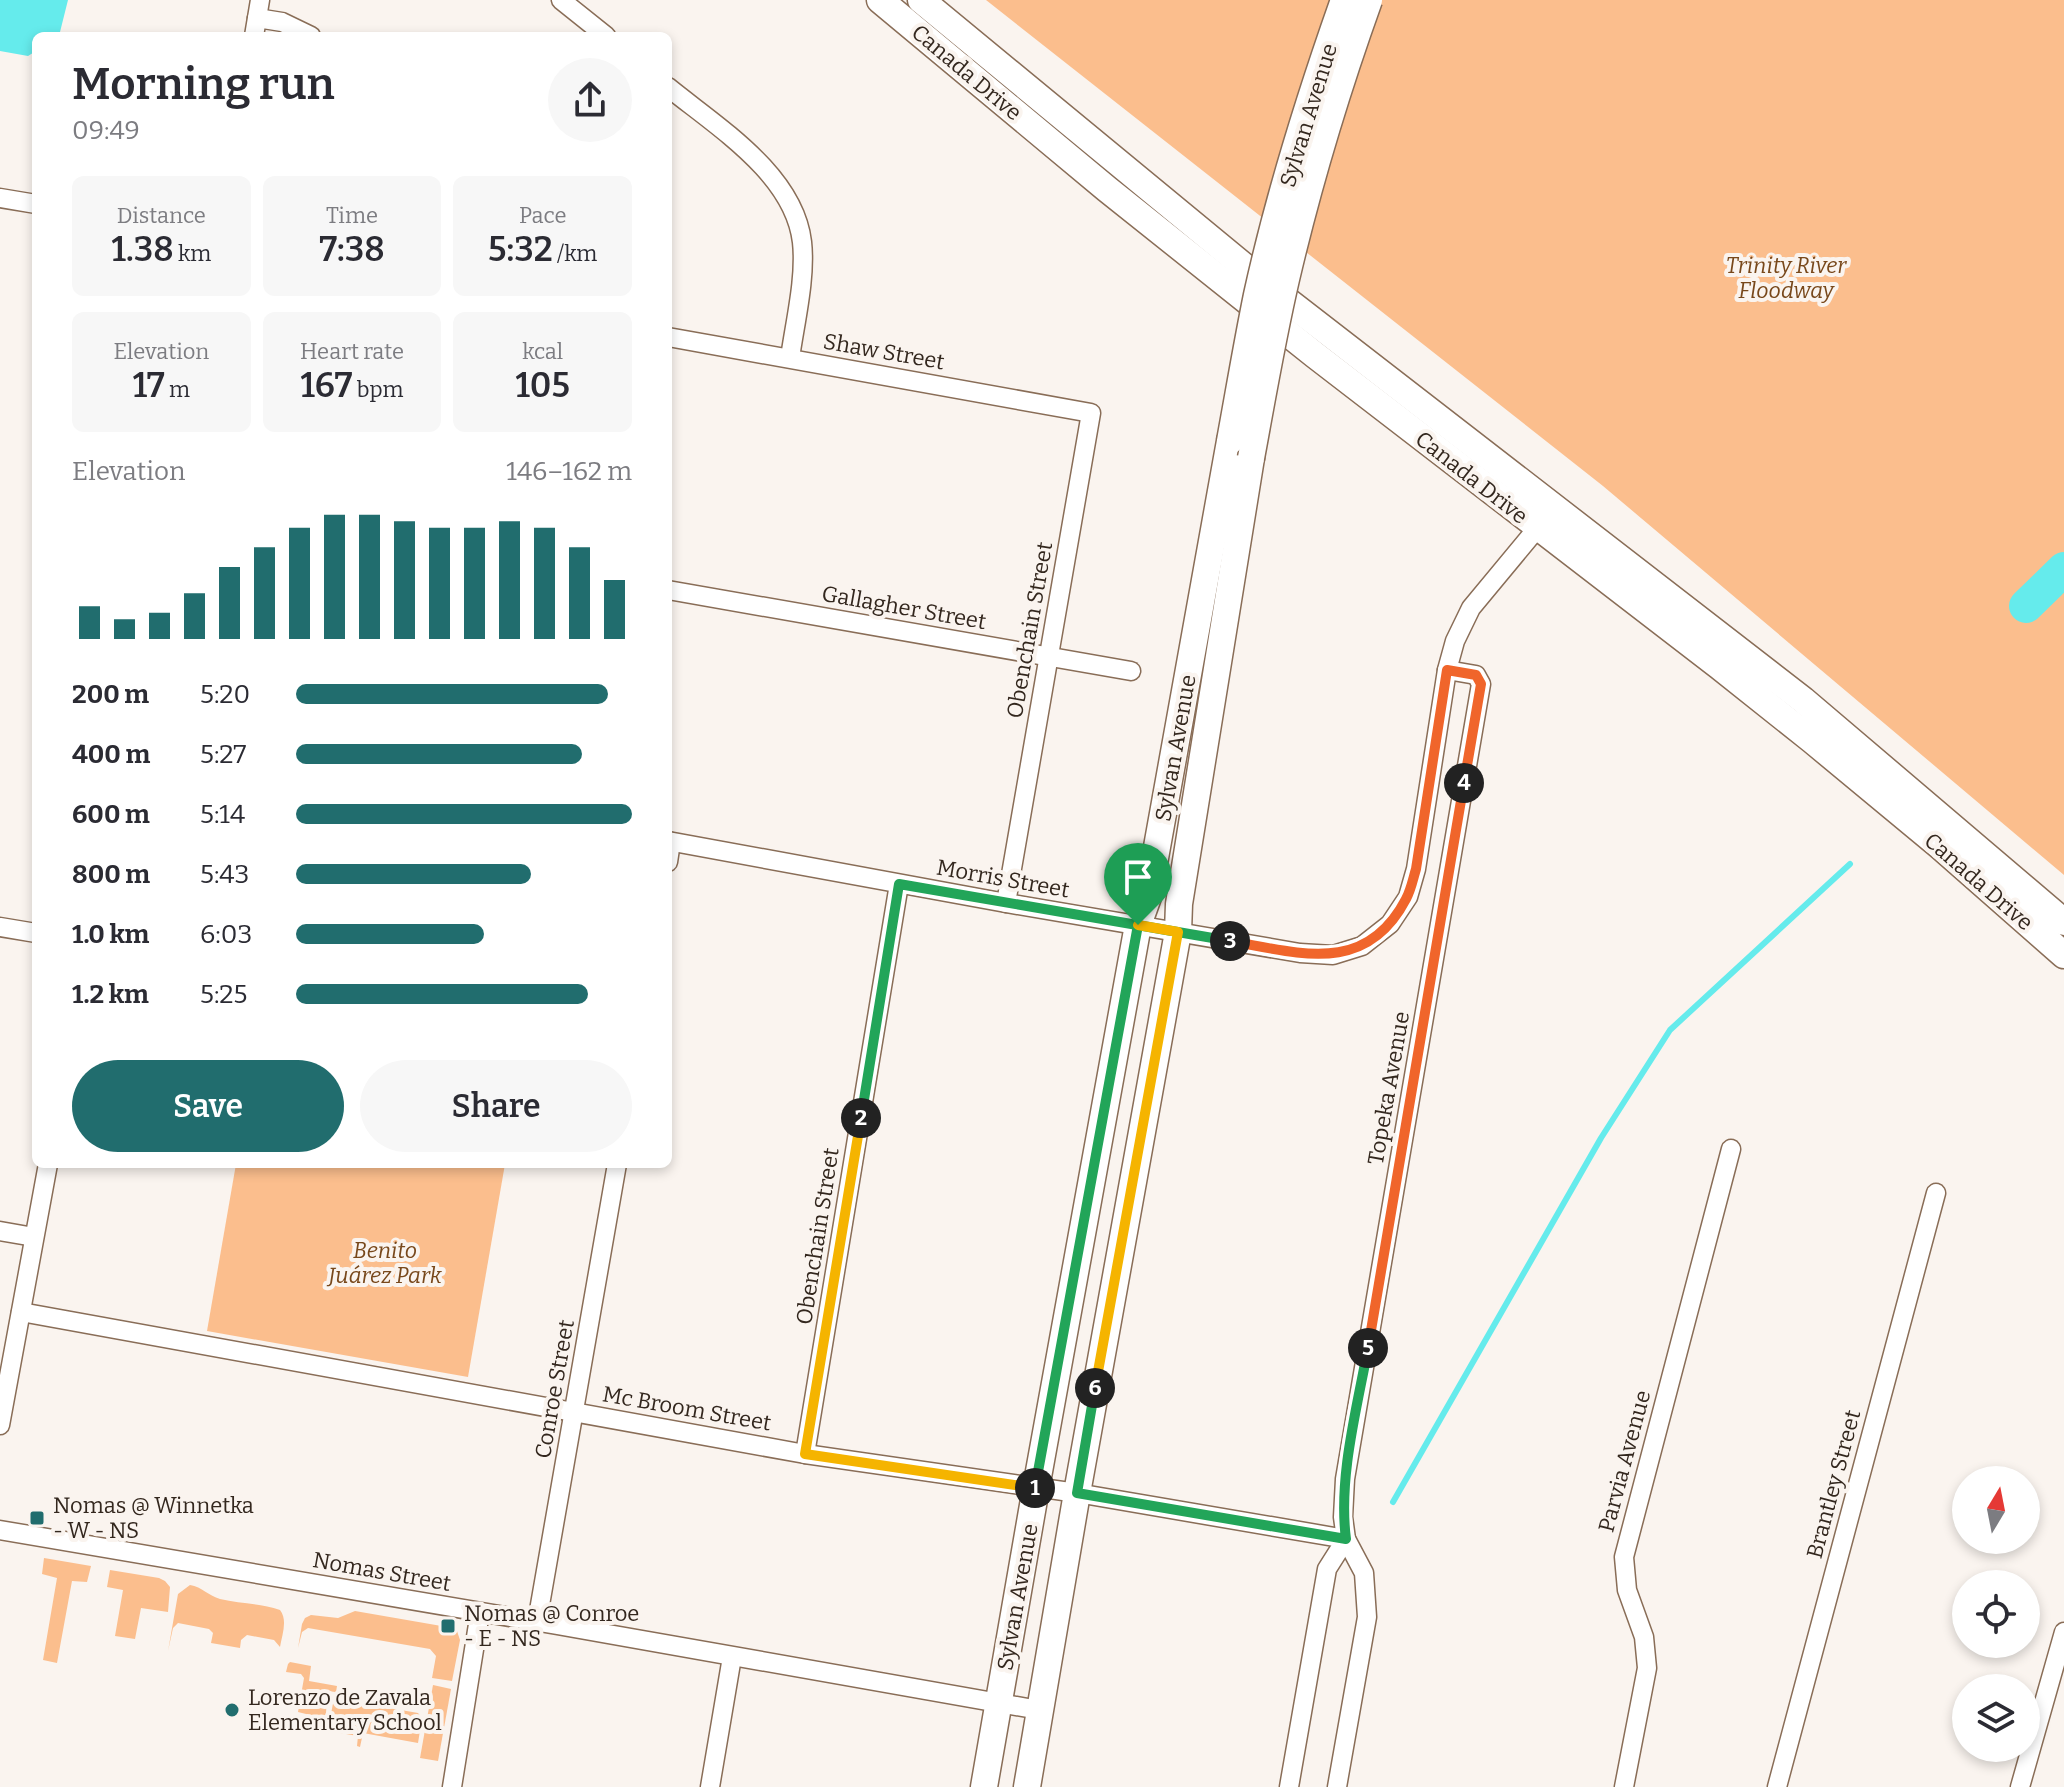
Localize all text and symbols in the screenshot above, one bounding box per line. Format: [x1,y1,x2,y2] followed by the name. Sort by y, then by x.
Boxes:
[906,19,1027,126] street label: Canada Drive
[1274,40,1343,190] street label: Sylvan Avenue
[72,58,335,111] text: Morning run
[548,58,632,142] button: share
[72,115,140,146] text: 09:49
[117,202,206,229] text: Distance
[326,202,378,229] text: Time
[519,202,566,229] text: Pace
[111,229,174,270] text: 1.38
[319,229,385,270] text: 7:38
[488,229,553,270] text: 5:32
[174,240,211,267] text: km
[553,240,597,267] text: /km
[1726,252,1847,304] park label: Trinity River Floodway
[821,328,947,375] street label: Shaw Street
[113,338,209,365] text: Elevation
[300,338,404,365] text: Heart rate
[522,338,563,365] text: kcal
[133,365,165,406] text: 17
[300,365,352,406] text: 167
[515,365,570,406] text: 105
[165,376,190,403] text: m
[352,376,404,403] text: bpm
[1410,425,1533,530] street label: Canada Drive
[72,456,185,487] text: Elevation
[506,456,632,487] text: 146–162 m
[1001,540,1058,720] street label: Obenchain Street
[820,580,988,635] street label: Gallagher Street
[1149,673,1202,824] street label: Sylvan Avenue
[72,679,149,710] text: 200 m
[200,679,250,710] text: 5:20
[72,739,150,770] text: 400 m
[200,739,246,770] text: 5:27
[1444,763,1484,803] pin: 4
[1457,769,1471,796] text: 4
[72,799,150,830] text: 600 m
[200,799,245,830] text: 5:14
[1919,827,2039,936] street label: Canada Drive
[1104,843,1172,925] pin
[934,854,1071,903] street label: Morris Street
[1116,855,1160,899] icon: arrive
[72,859,150,890] text: 800 m
[200,859,249,890] text: 5:43
[72,919,149,950] text: 1.0 km
[200,919,252,950] text: 6:03
[1210,921,1250,961] pin: 3
[1224,927,1236,954] text: 3
[72,979,149,1010] text: 1.2 km
[200,979,247,1010] text: 5:25
[1362,1009,1415,1167] street label: Topeka Avenue
[72,1060,344,1152] button: Save
[360,1060,632,1152] button: Share
[841,1098,881,1138] pin: 2
[855,1104,867,1131] text: 2
[790,1146,845,1326] street label: Obenchain Street
[326,1237,443,1289] park label: Benito Juárez Park
[529,1317,580,1461] street label: Conroe Street
[1348,1328,1388,1368] pin: 5
[1362,1334,1374,1361] text: 5
[1075,1368,1115,1408] pin: 6
[1088,1374,1102,1401] text: 6
[601,1380,773,1437] street label: Mc Broom Street
[1593,1387,1656,1535] street label: Parvia Avenue
[1801,1407,1866,1561] street label: Brantley Street
[1952,1466,2040,1554] north arrow
[1952,1466,2040,1762] map controls
[1015,1468,1055,1508] pin: 1
[1030,1474,1040,1501] text: 1
[53,1492,254,1544] place label: Nomas @ Winnetka - W - NS
[28,1509,46,1527] marker: Nomas @ Winnetka - W - NS
[991,1522,1044,1673] street label: Sylvan Avenue
[311,1546,453,1597] street label: Nomas Street
[1952,1570,2040,1658] button: locate
[464,1600,639,1652] place label: Nomas @ Conroe - E - NS
[439,1617,457,1635] marker: Nomas @ Conroe - E - NS
[1952,1674,2040,1762] button: layers
[248,1684,442,1736] place label: Lorenzo de Zavala Elementary School
[223,1701,241,1719] marker: Lorenzo de Zavala Elementary School

